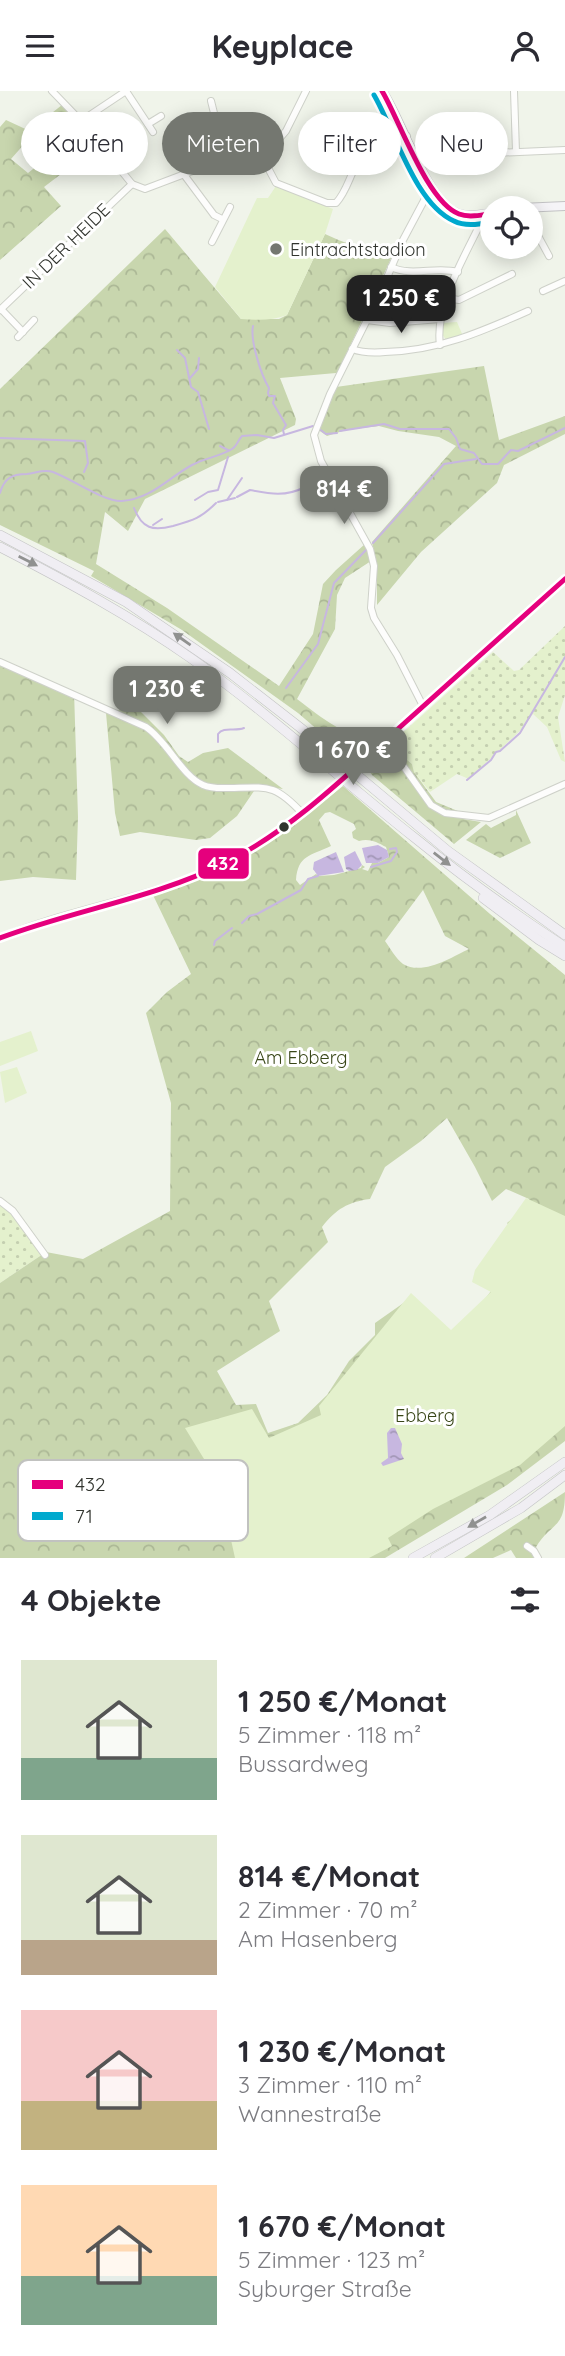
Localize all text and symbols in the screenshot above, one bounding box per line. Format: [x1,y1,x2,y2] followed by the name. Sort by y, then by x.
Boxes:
[211,26,354,66] text: Keyplace
[21,27,59,65] icon: menu
[506,27,544,65] icon: person
[21,112,148,175] chip: Kaufen
[162,112,284,175] chip: Mieten
[298,112,401,175] chip: Filter
[415,112,508,175] chip: Neu
[480,196,543,259] map controls
[480,196,543,259] button: locate
[17,198,115,294] street label: IN DER HEIDE
[290,238,426,261] place label: Eintrachtstadion
[268,241,284,257] marker: Eintrachtstadion
[336,275,466,335] pin: 1 250 €
[363,283,439,312] text: 1 250 €
[295,467,393,526] pin: 814 €
[316,474,372,503] text: 814 €
[18,556,38,567] one-way arrow
[173,632,191,646] one-way arrow
[102,667,232,726] pin: 1 230 €
[129,674,205,703] text: 1 230 €
[288,727,418,787] pin: 1 670 €
[315,735,391,764] text: 1 670 €
[277,820,291,834] unlabelled marker
[197,847,250,880] line badge: 432
[207,851,239,875] text: 432
[432,852,450,867] one-way arrow
[254,1046,348,1069] park label: Am Ebberg
[395,1404,455,1427] park label: Ebberg
[18,1460,248,1541] legend
[75,1472,106,1496] text: 432
[75,1504,93,1528] text: 71
[468,1516,487,1528] one-way arrow
[21,1581,162,1619] text: 4 Objekte
[506,1581,544,1619] icon: filters
[238,1682,447,1720] text: 1 250 €/Monat
[77,1688,161,1772] icon: home
[238,1720,421,1749] text: 5 Zimmer · 118 m²
[238,1749,369,1778] text: Bussardweg
[238,1857,420,1895] text: 814 €/Monat
[77,1863,161,1947] icon: home
[238,1895,418,1924] text: 2 Zimmer · 70 m²
[238,1924,398,1953] text: Am Hasenberg
[238,2032,446,2070] text: 1 230 €/Monat
[77,2038,161,2122] icon: home
[238,2070,422,2099] text: 3 Zimmer · 110 m²
[238,2099,382,2128] text: Wannestraße
[238,2207,446,2245] text: 1 670 €/Monat
[77,2213,161,2297] icon: home
[238,2245,425,2274] text: 5 Zimmer · 123 m²
[238,2274,412,2303] text: Syburger Straße

